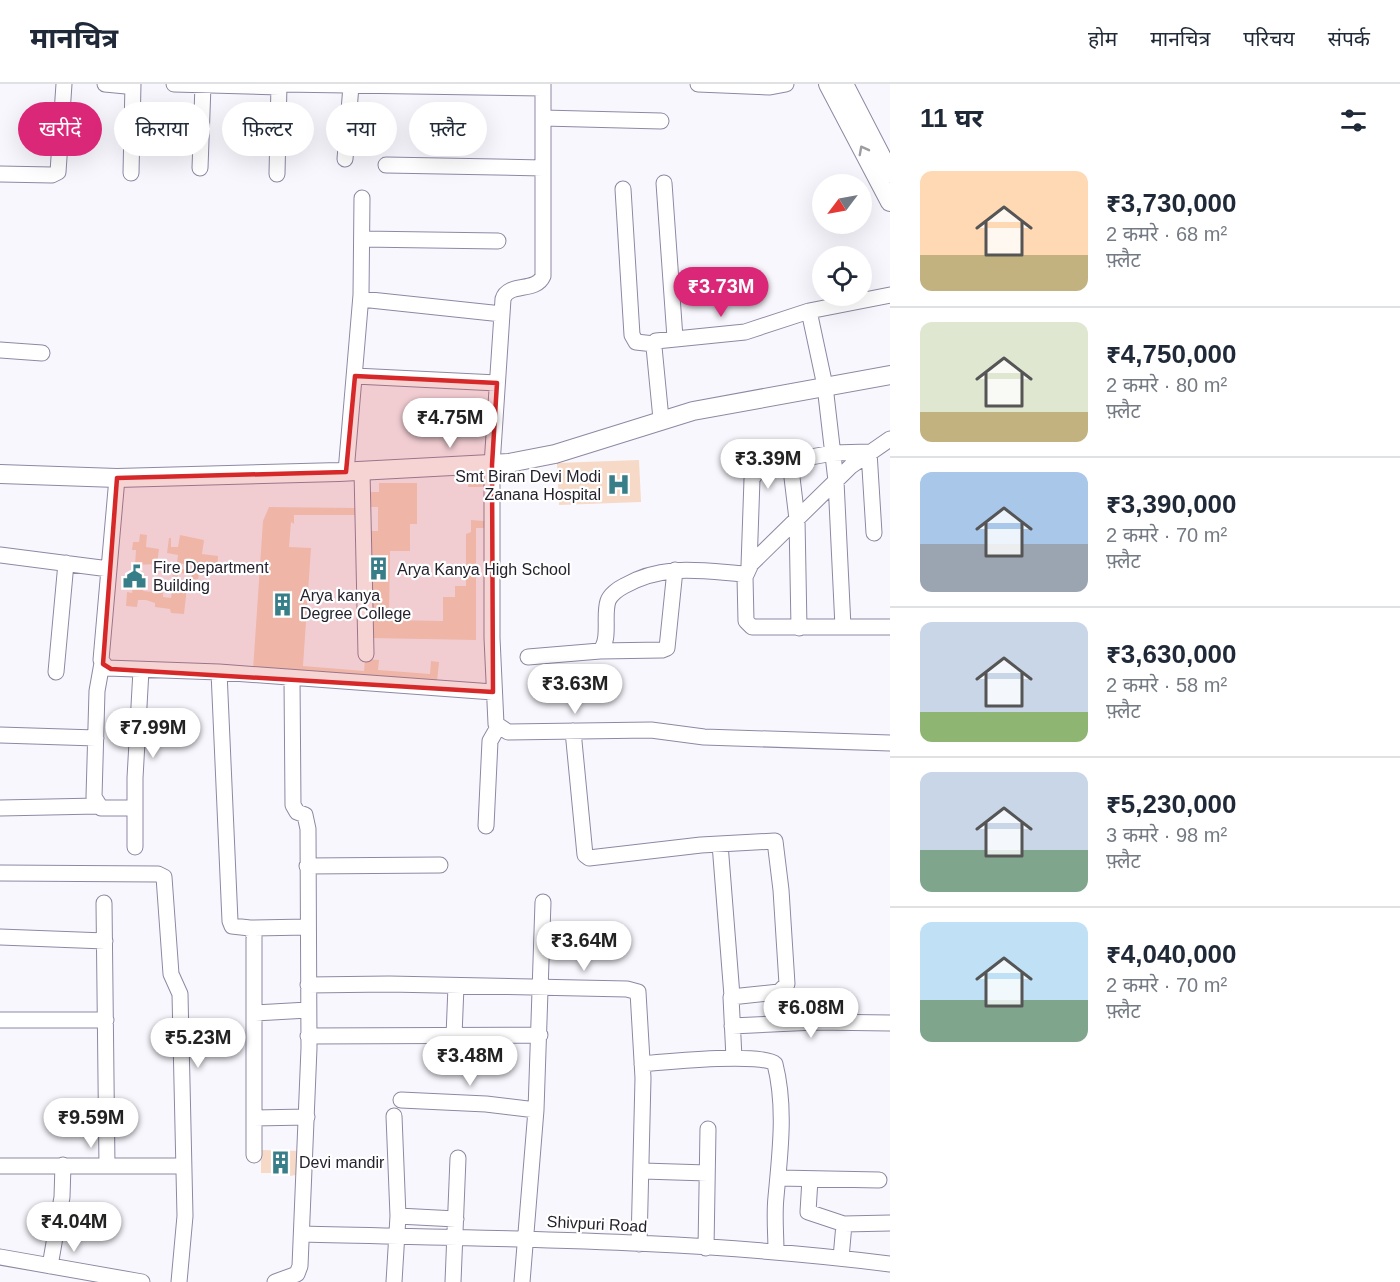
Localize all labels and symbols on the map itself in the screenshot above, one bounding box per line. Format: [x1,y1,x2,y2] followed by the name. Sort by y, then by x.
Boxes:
[859,146,870,157] one-way arrow
[812,174,872,234] north arrow
[672,267,770,318] pin: ₹3.73M
[401,398,499,449] pin: ₹4.75M
[719,439,817,490] pin: ₹3.39M
[455,468,601,503] place label: Smt Biran Devi Modi Zanana Hospital
[606,472,632,498] hospital icon: Smt Biran Devi Modi Zanana Hospital
[366,556,392,582] building icon: Arya Kanya High School
[153,559,269,594] place label: Fire Department Building
[397,561,570,578] place label: Arya Kanya High School
[122,563,148,589] public building icon: Fire Department Building
[300,587,411,622] place label: Arya kanya Degree College
[269,591,295,617] building icon: Arya kanya Degree College
[526,664,624,715] pin: ₹3.63M
[104,708,202,759] pin: ₹7.99M
[535,921,633,972] pin: ₹3.64M
[762,988,860,1039] pin: ₹6.08M
[149,1018,247,1069] pin: ₹5.23M
[421,1036,519,1087] pin: ₹3.48M
[42,1098,140,1149] pin: ₹9.59M
[268,1149,294,1175] building icon: Devi mandir
[299,1154,385,1171] place label: Devi mandir
[25,1202,123,1253] pin: ₹4.04M
[546,1213,648,1235] street label: Shivpuri Road

